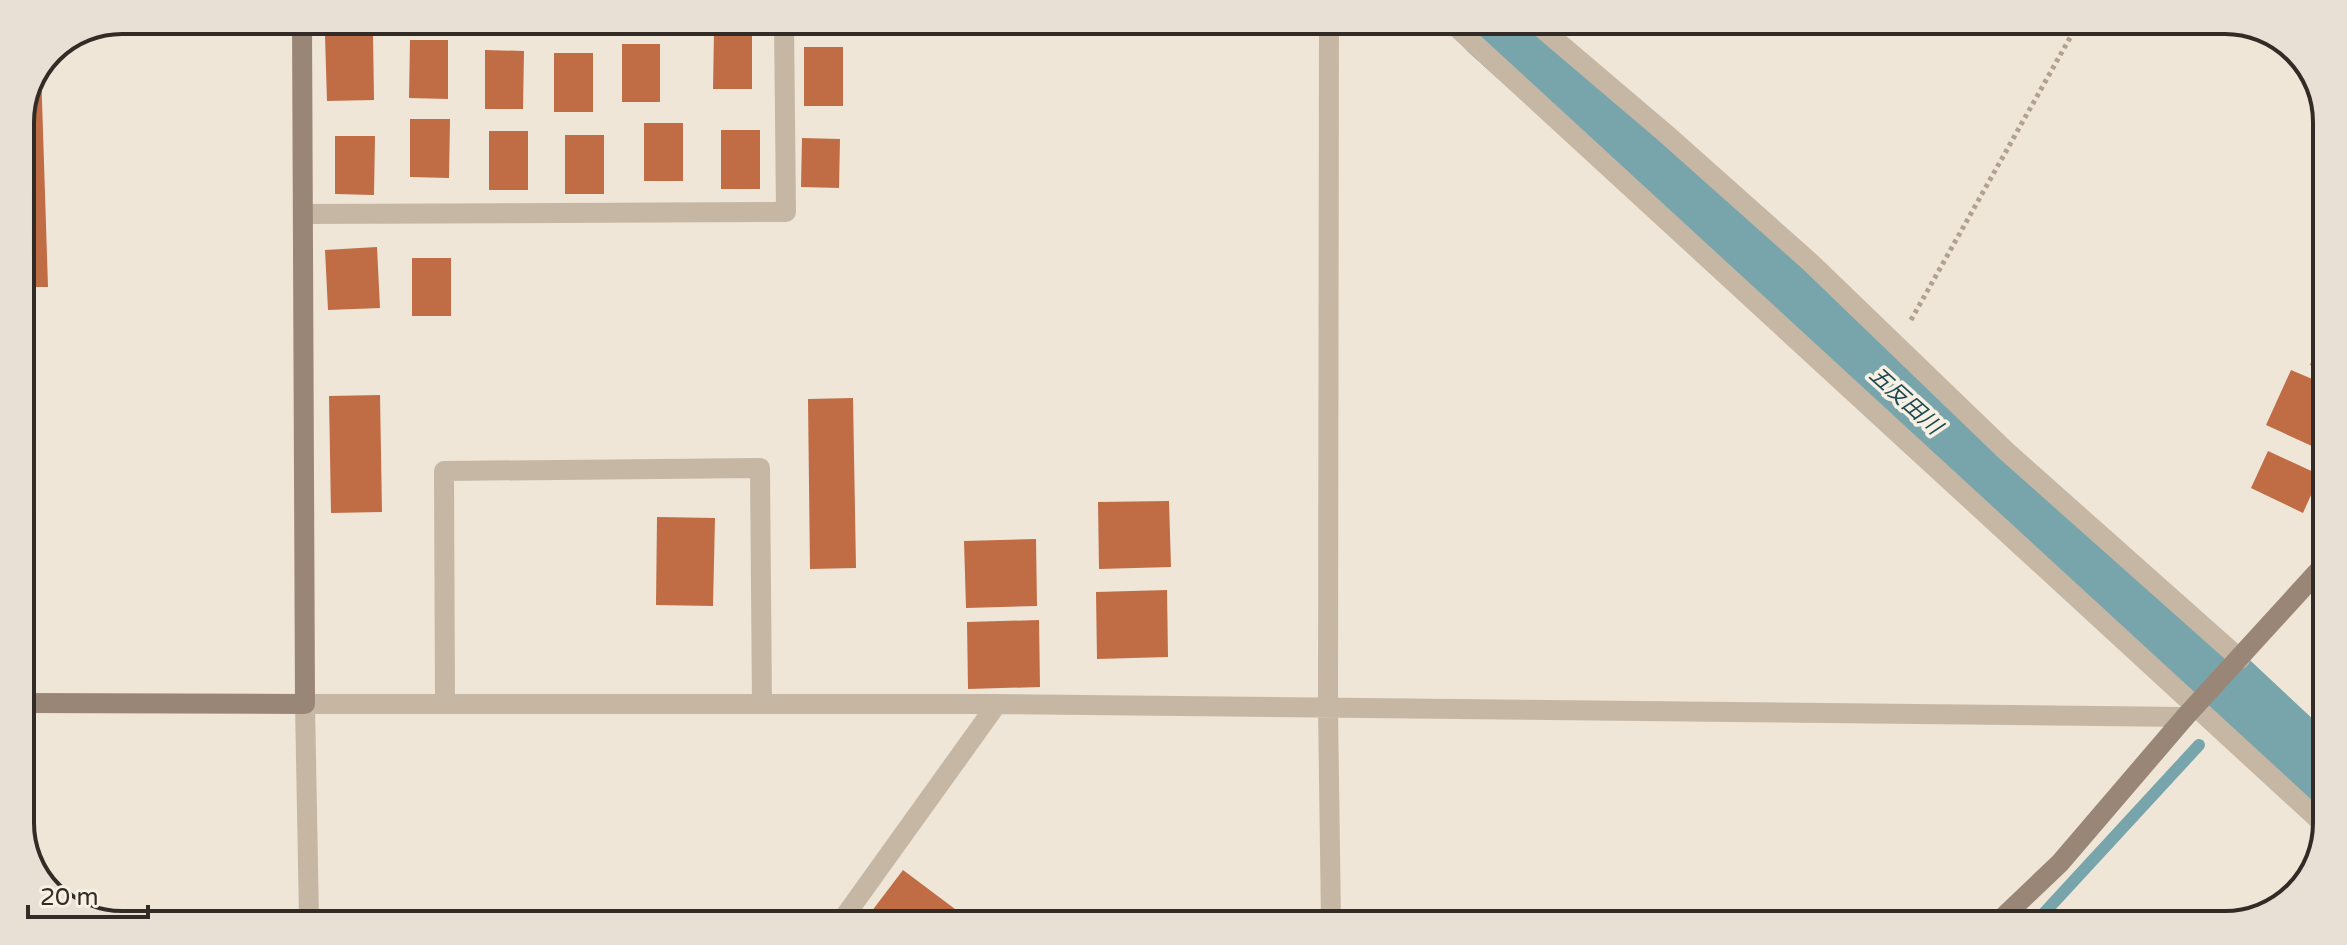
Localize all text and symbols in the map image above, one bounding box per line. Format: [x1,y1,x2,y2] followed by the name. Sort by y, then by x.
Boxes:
[1864,362,1948,441] water label: 五反田川
[28,869,148,919] scale bar
[40,883,98,912] text: 20 m

